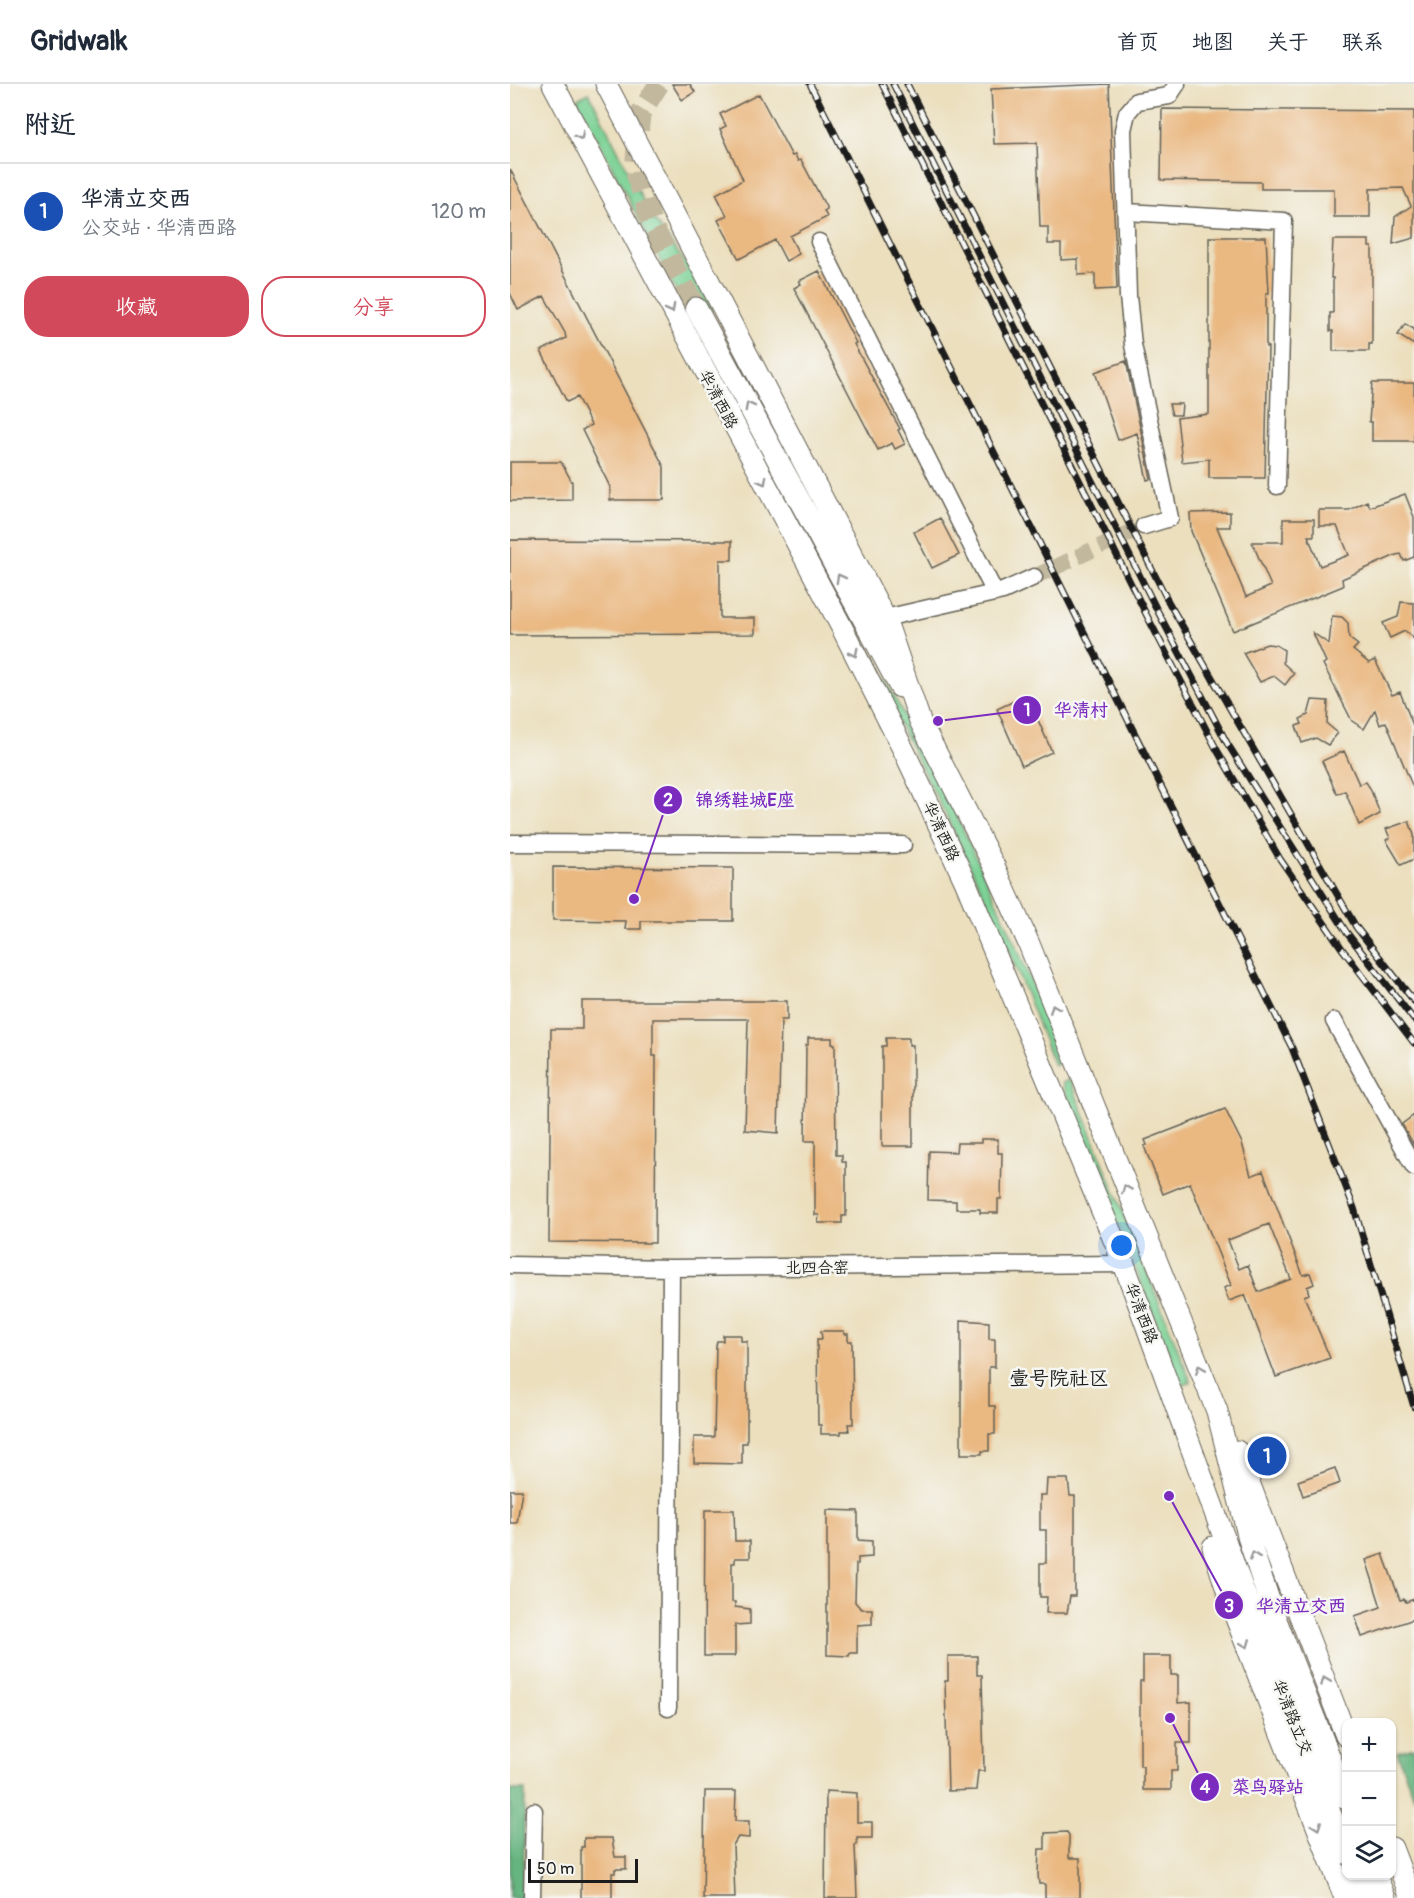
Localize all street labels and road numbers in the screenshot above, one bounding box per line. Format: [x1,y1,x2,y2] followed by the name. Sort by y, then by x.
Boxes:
[694,367,742,432] street label: 华清西路
[919,798,964,865] street label: 华清西路
[785,1258,849,1278] street label: 北四合窑
[1120,1280,1162,1347] street label: 华清西路
[1268,1677,1316,1758] street label: 华清路立交

